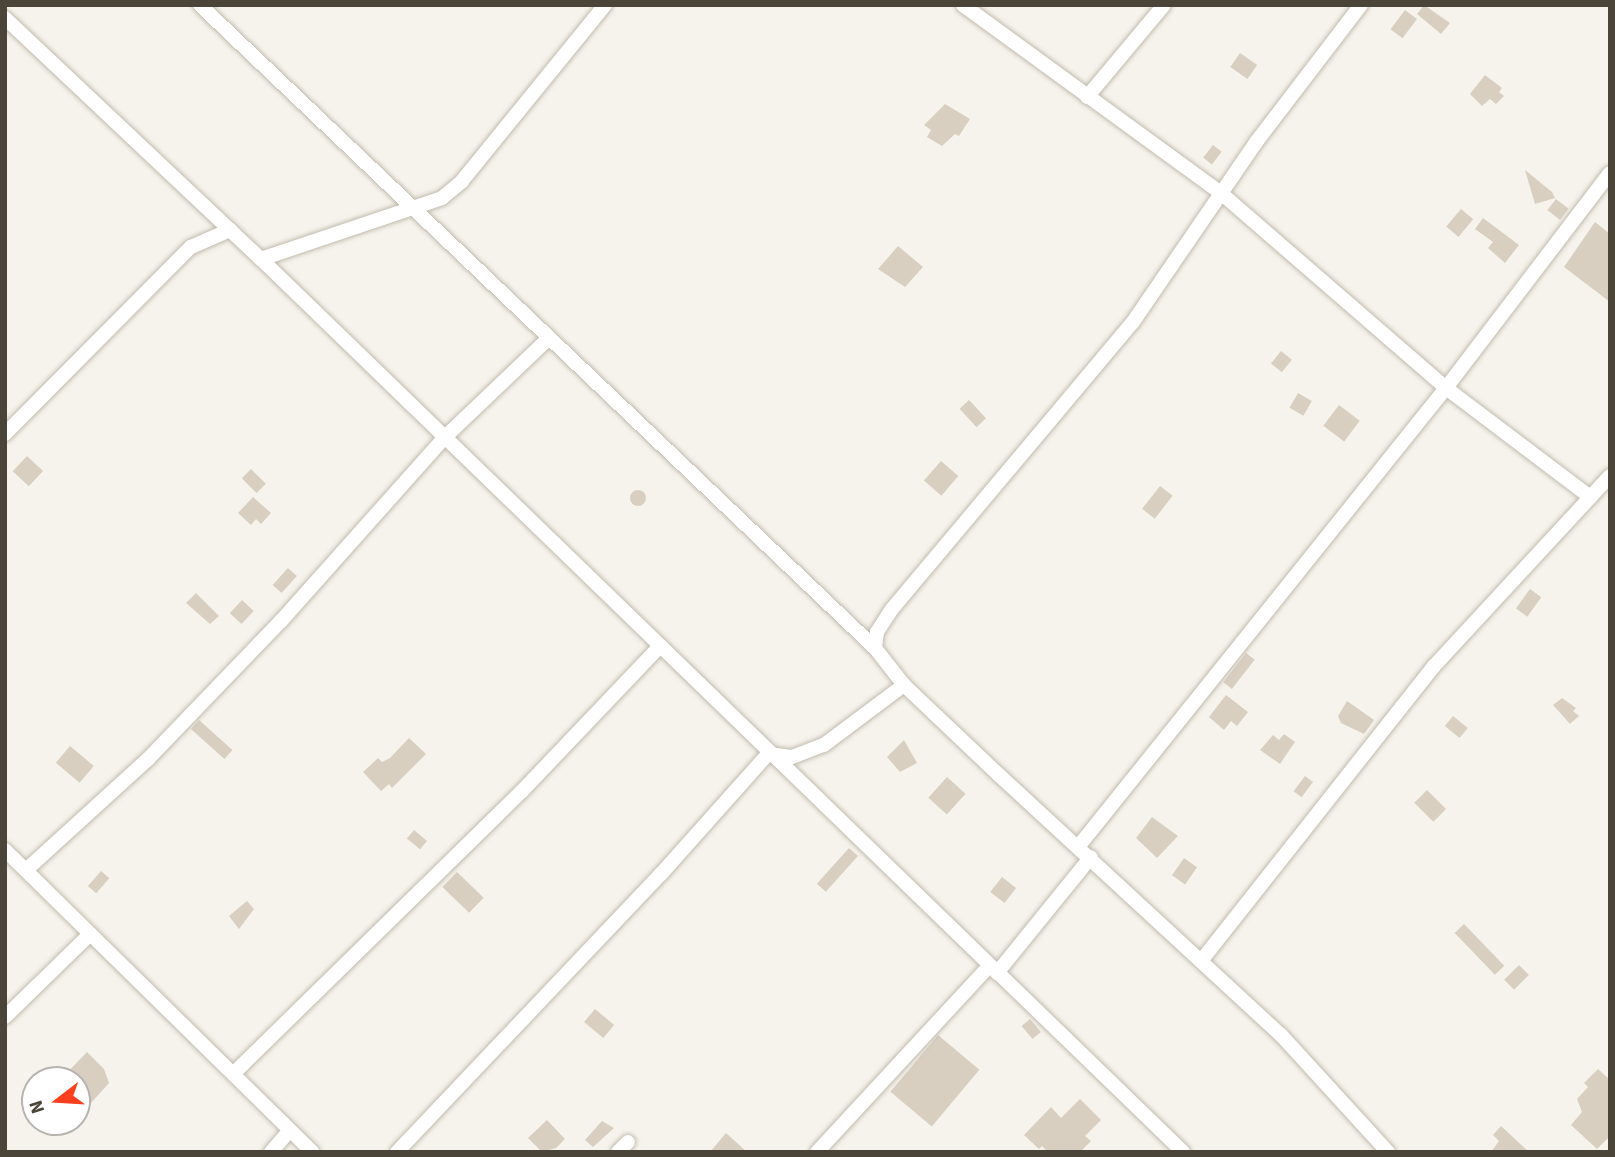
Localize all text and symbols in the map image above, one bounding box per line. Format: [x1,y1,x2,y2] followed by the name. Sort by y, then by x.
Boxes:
[21,1066,91,1136] north arrow
[23,1097,52,1117] text: N

